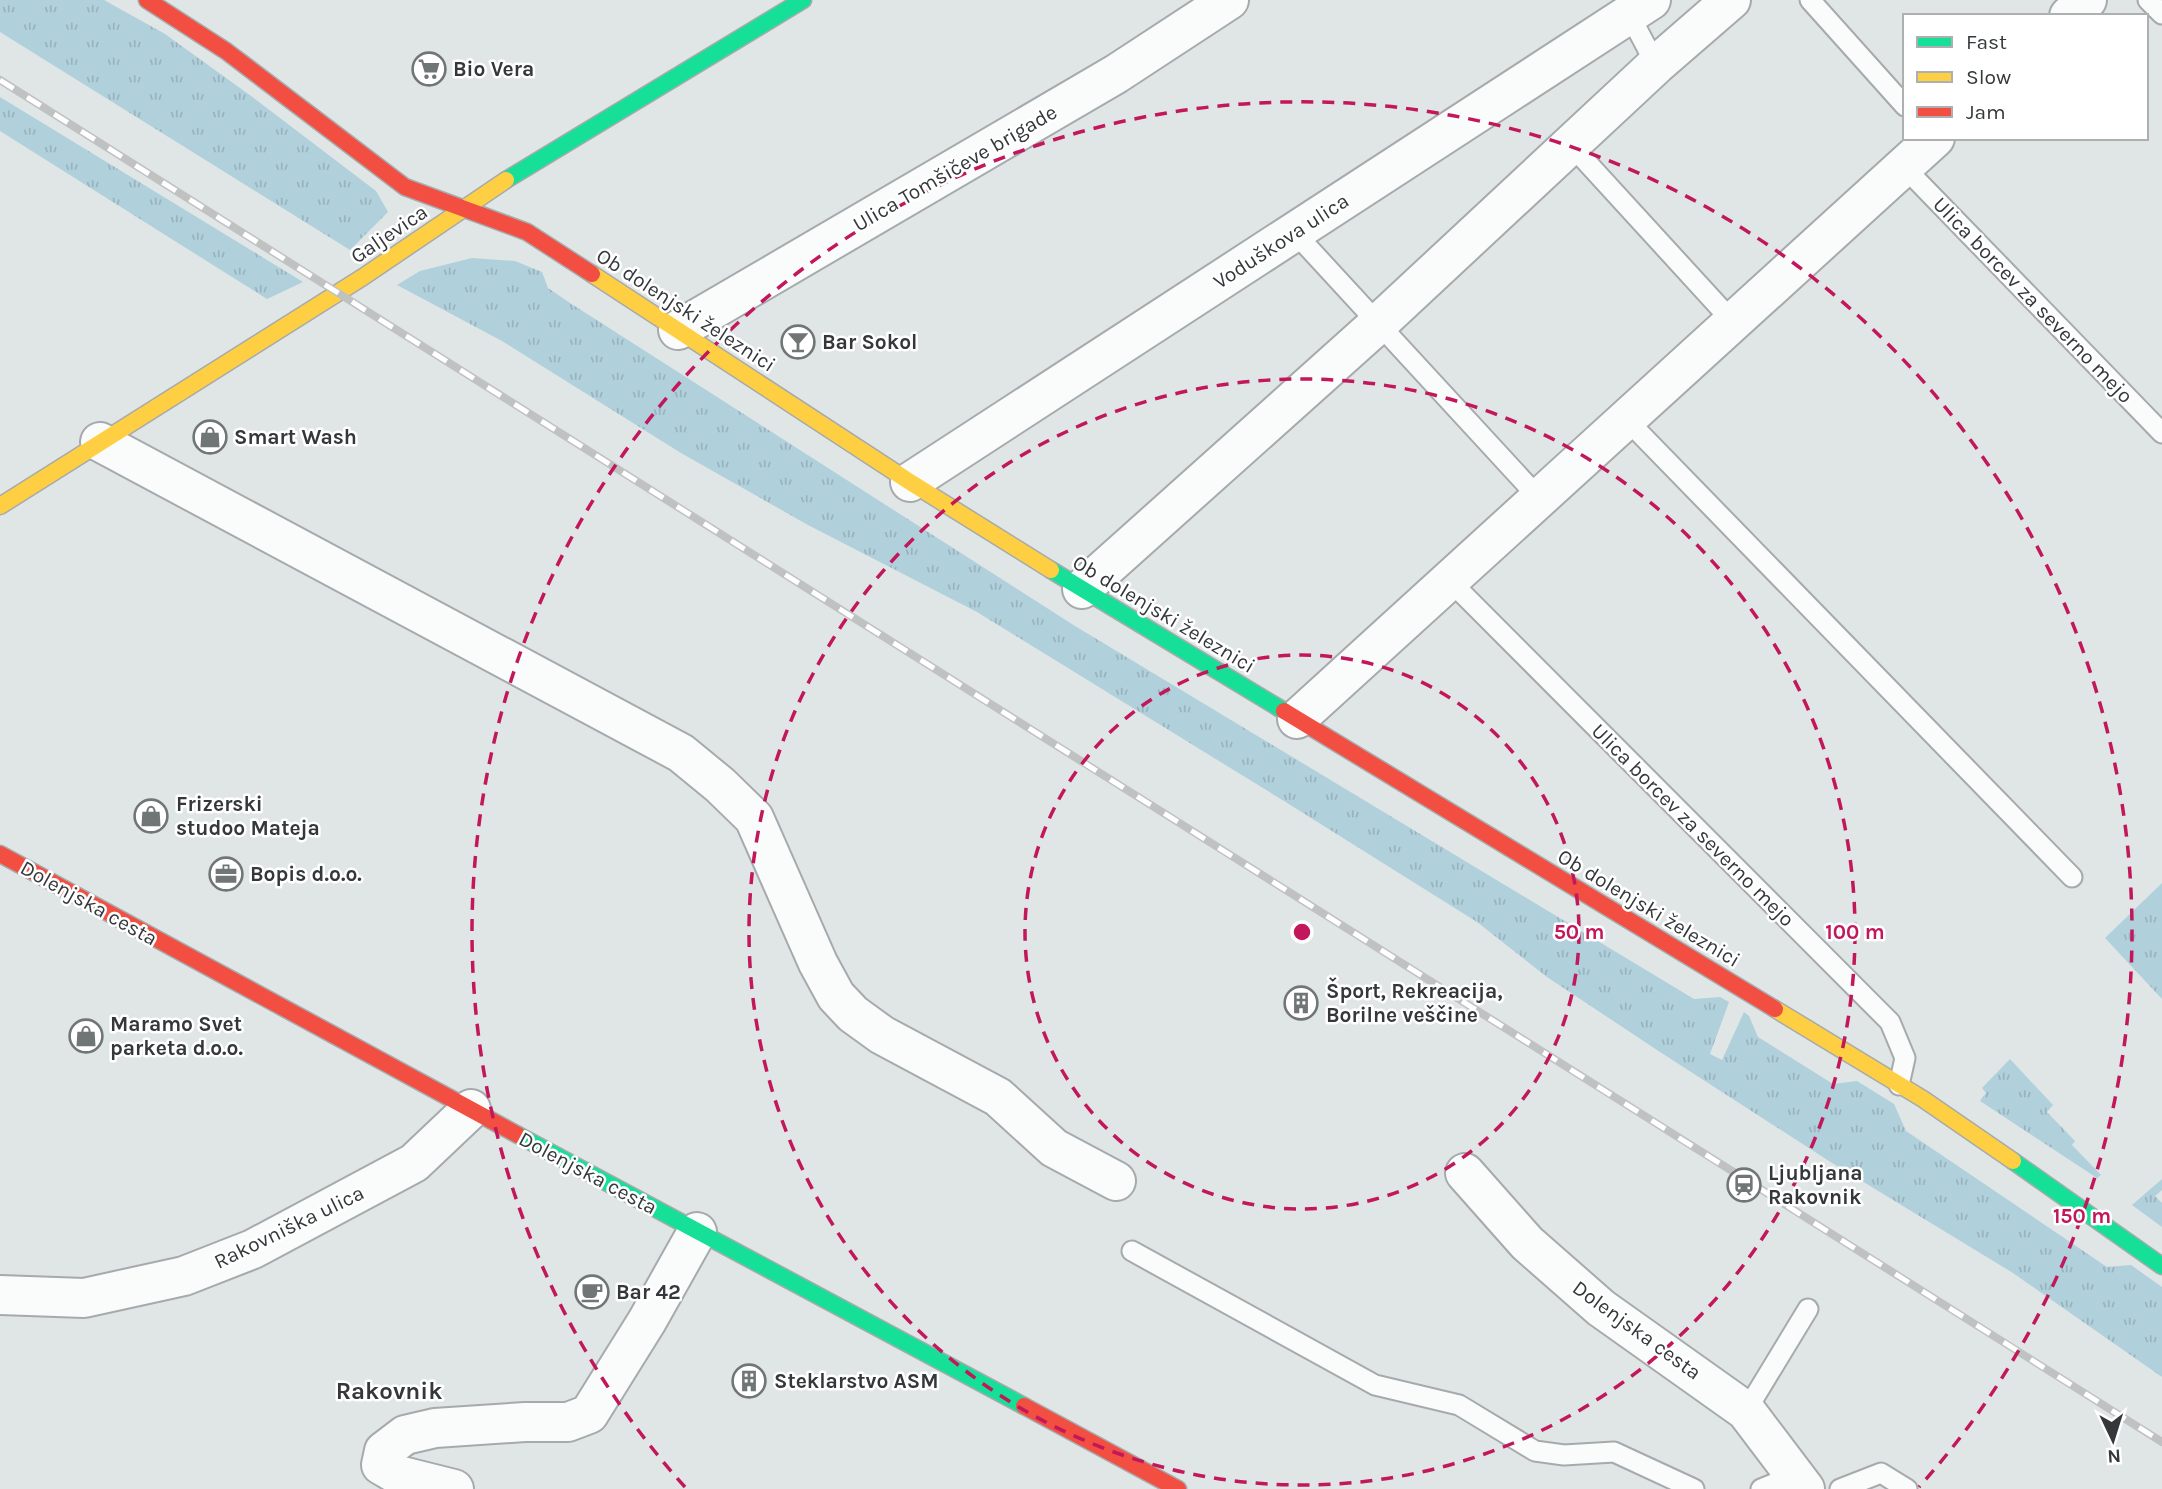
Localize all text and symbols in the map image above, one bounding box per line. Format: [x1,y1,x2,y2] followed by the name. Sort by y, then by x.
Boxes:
[1903,14,2148,140] legend
[1966,30,2007,54] text: Fast
[410,50,448,88] supermarket icon: Bio Vera
[453,57,534,81] place label: Bio Vera
[1966,65,2011,89] text: Slow
[849,100,1061,236] street label: Ulica Tomšičeve brigade
[1966,100,2006,124] text: Jam
[1209,188,1353,294] street label: Voduškova ulica
[1928,192,2138,408] street label: Ulica borcev za severno mejo
[346,200,432,268] street label: Galjevica
[592,243,780,377] street label: Ob dolenjski železnici
[779,323,817,361] bar icon: Bar Sokol
[822,330,917,354] place label: Bar Sokol
[191,418,229,456] shop icon: Smart Wash
[234,425,357,449] place label: Smart Wash
[1069,550,1259,678] street label: Ob dolenjski železnici
[1587,719,1799,931] street label: Ulica borcev za severno mejo
[176,792,320,840] place label: Frizerski studoo Mateja
[132,797,170,835] shop icon: Frizerski studoo Mateja
[1554,844,1744,972] street label: Ob dolenjski železnici
[16,855,162,951] street label: Dolenjska cesta
[207,855,245,893] office icon: Bopis d.o.o.
[250,862,362,886] place label: Bopis d.o.o.
[1290,920,1314,944] centre of rings
[1554,920,1604,944] text: 50 m
[1825,920,1885,944] text: 100 m
[1326,977,1503,1027] place label: Šport, Rekreacija, Borilne veščine
[1282,984,1320,1022] building icon: Šport, Rekreacija, Borilne veščine
[110,1012,243,1060] place label: Maramo Svet parketa d.o.o.
[67,1017,105,1055] shop icon: Maramo Svet parketa d.o.o.
[515,1127,661,1219] street label: Dolenjska cesta
[1768,1161,1863,1209] place label: Ljubljana Rakovnik
[1725,1166,1763,1204] station icon: Ljubljana Rakovnik
[210,1180,368,1274] street label: Rakovniška ulica
[2053,1204,2111,1228] text: 150 m
[573,1273,611,1311] cafe icon: Bar 42
[1568,1275,1706,1385] street label: Dolenjska cesta
[616,1280,681,1304] place label: Bar 42
[730,1362,768,1400] building icon: Steklarstvo ASM
[774,1369,939,1393] place label: Steklarstvo ASM
[336,1377,442,1405] district label: Rakovnik
[2078,1405,2148,1475] north arrow
[2107,1445,2122,1467] text: N

